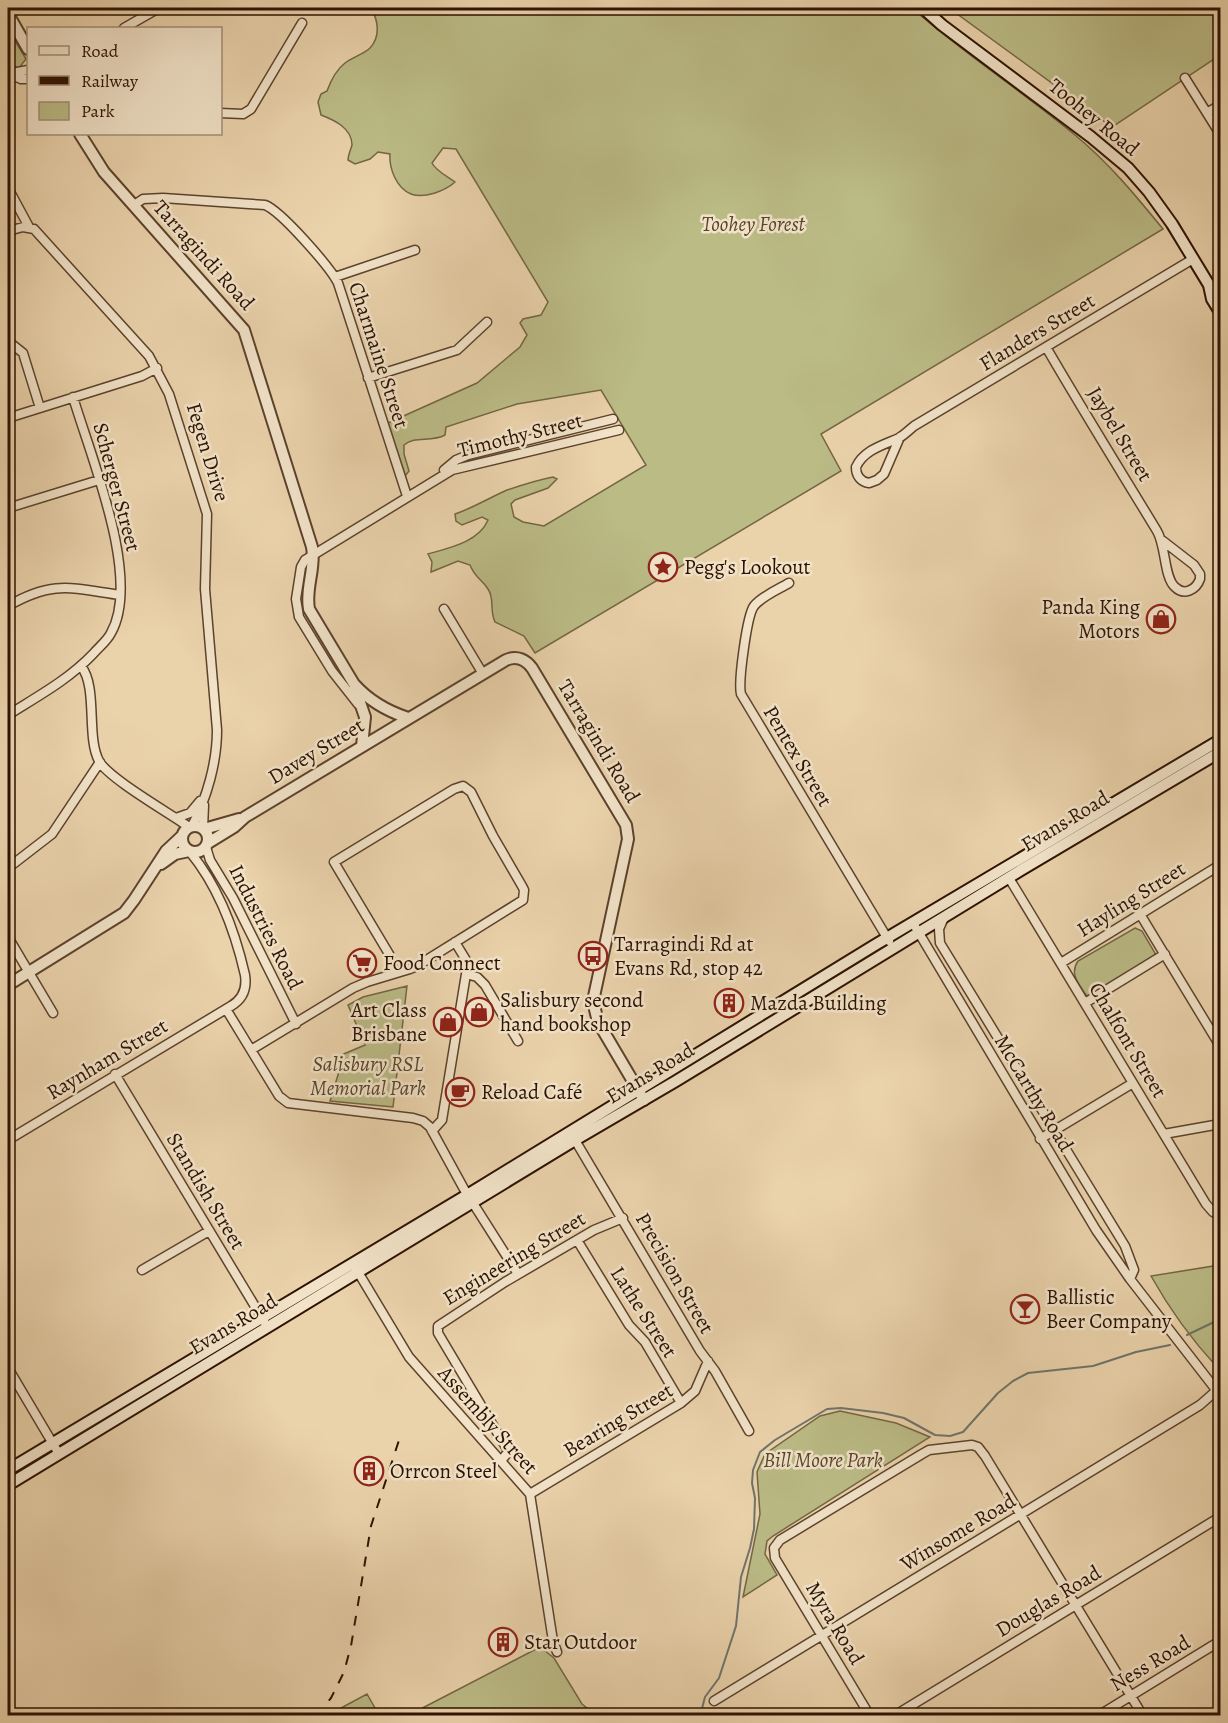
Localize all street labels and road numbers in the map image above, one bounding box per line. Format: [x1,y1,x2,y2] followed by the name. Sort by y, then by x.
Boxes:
[1043,72,1146,163] street label: Toohey Road
[147,194,261,317] street label: Tarragindi Road
[342,278,416,432] street label: Charmaine Street
[974,286,1100,378] street label: Flanders Street
[1081,381,1159,487] street label: Jaybel Street
[180,399,236,505] street label: Fegen Drive
[455,406,585,464] street label: Timothy Street
[86,420,148,554] street label: Scherger Street
[551,674,647,808] street label: Tarragindi Road
[757,700,839,812] street label: Pentex Street
[263,711,369,791] street label: Davey Street
[1016,783,1115,858] street label: Evans Road
[1071,854,1191,943] street label: Hayling Street
[223,860,310,995] street label: Industries Road
[1082,977,1174,1103] street label: Chalfont Street
[41,1012,173,1106] street label: Raynham Street
[988,1029,1080,1157] street label: McCarthy Road
[601,1035,700,1110] street label: Evans Road
[160,1127,252,1255] street label: Standish Street
[437,1204,591,1312] street label: Engineering Street
[629,1207,721,1339] street label: Precision Street
[604,1261,684,1363] street label: Lathe Street
[184,1286,283,1361] street label: Evans Road
[431,1359,544,1480] street label: Assembly Street
[558,1376,678,1464] street label: Bearing Street
[894,1486,1021,1578] street label: Winsome Road
[990,1558,1107,1643] street label: Douglas Road
[799,1576,871,1670] street label: Myra Road
[1105,1628,1196,1698] street label: Ness Road

